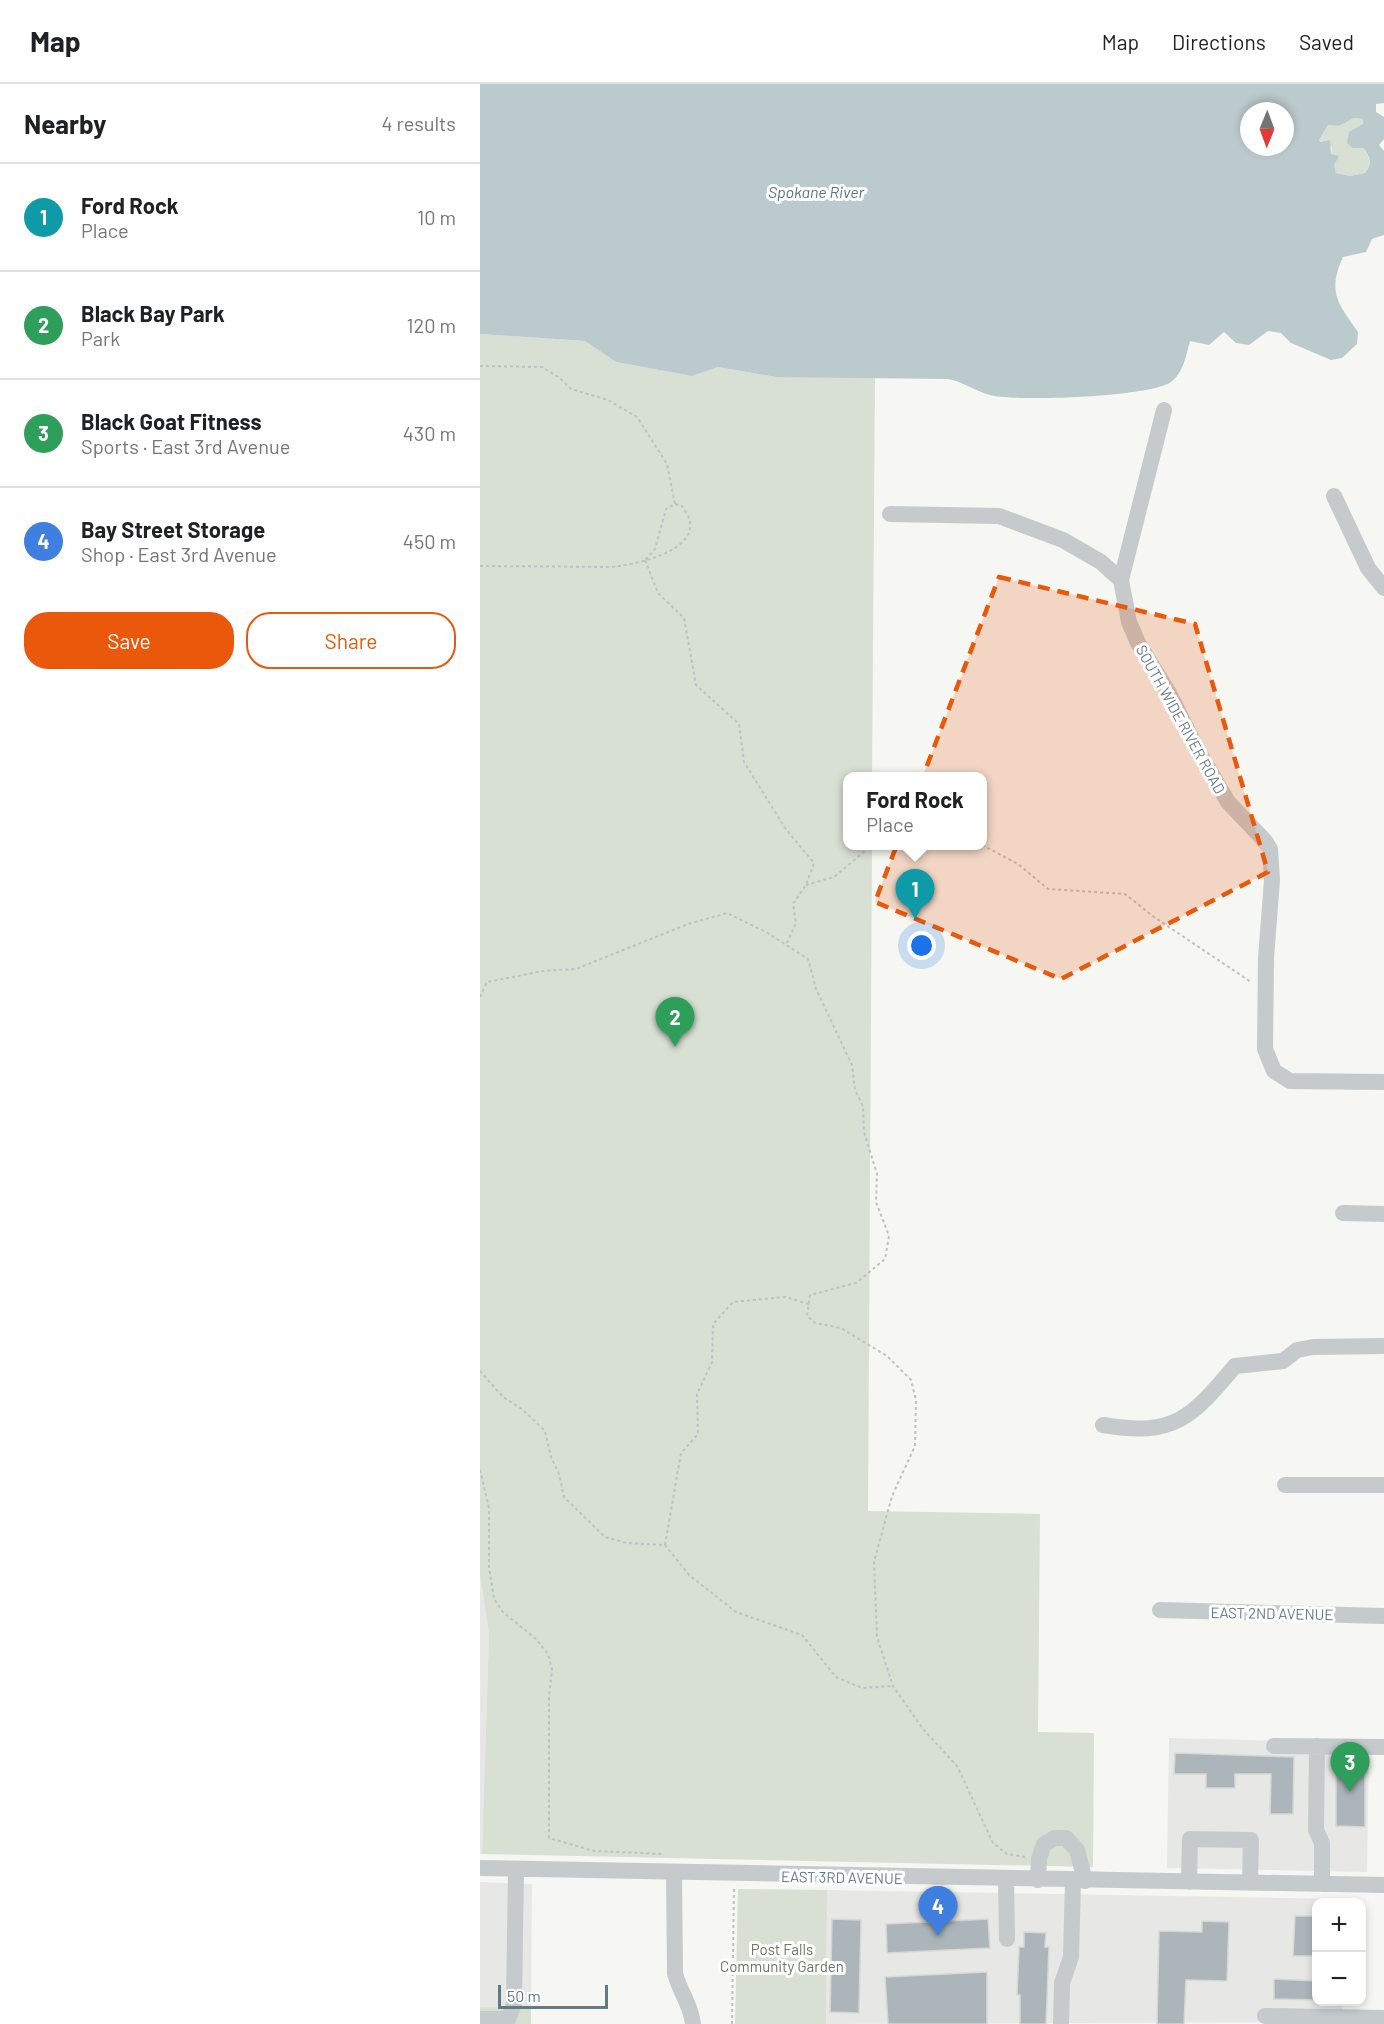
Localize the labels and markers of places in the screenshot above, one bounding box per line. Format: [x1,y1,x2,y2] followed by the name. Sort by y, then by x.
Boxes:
[896,870,934,919] pin: 1
[656,998,694,1047] pin: 2
[1330,1742,1370,1792] pin: 3
[918,1886,958,1936] pin: 4

